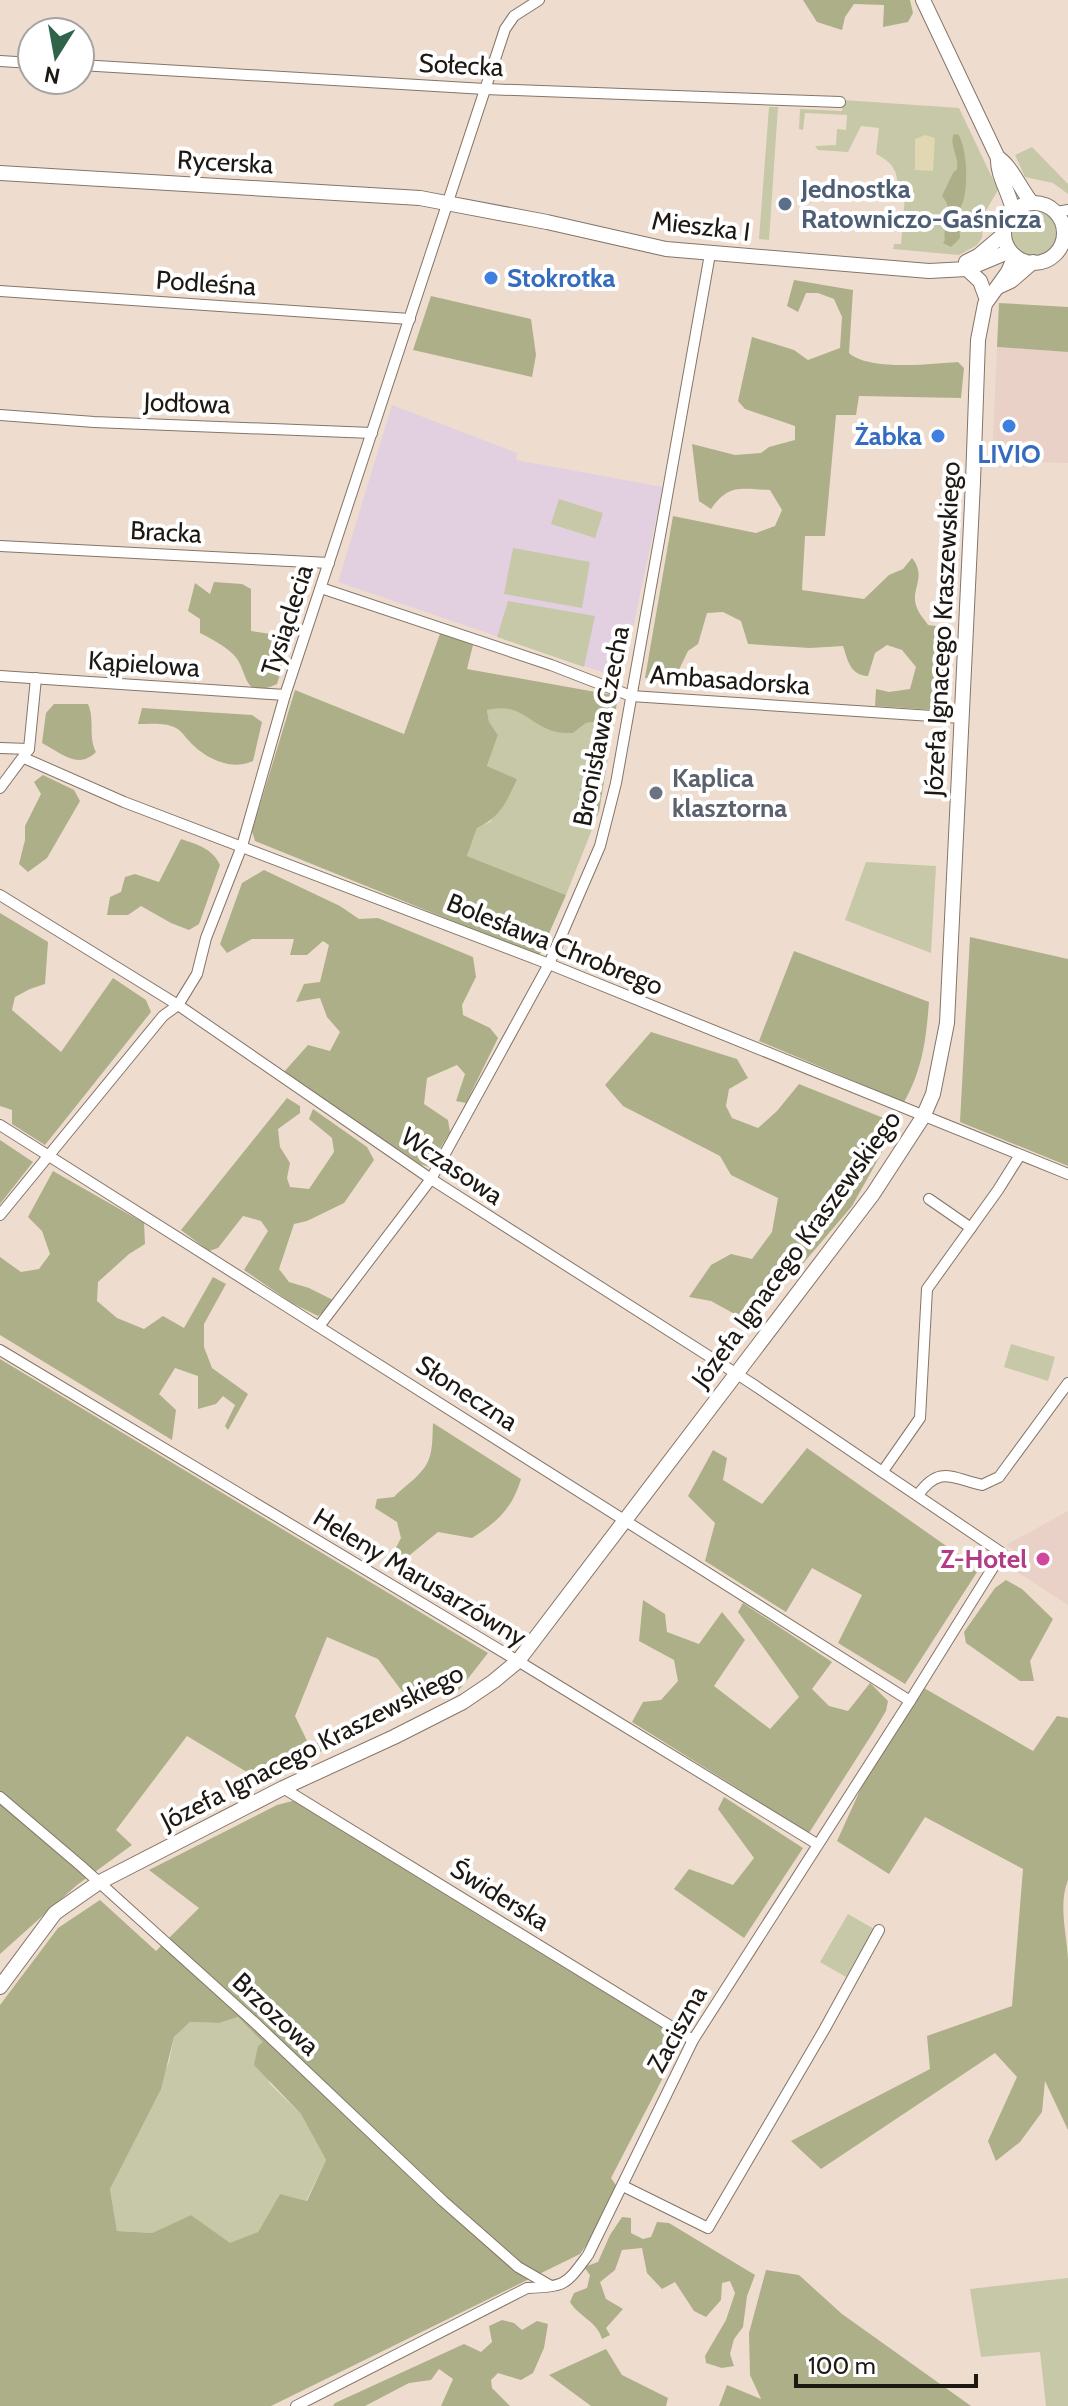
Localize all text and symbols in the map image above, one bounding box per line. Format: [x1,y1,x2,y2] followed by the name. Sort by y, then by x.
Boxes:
[16,16,96,96] north arrow
[418,47,505,83] street label: Sołecka
[42,60,62,90] text: N
[176,144,274,181] street label: Rycerska
[800,173,1041,235] place label: Jednostka Ratowniczo-Gaśnicza
[776,195,794,213] marker: Jednostka Ratowniczo-Gaśnicza
[650,204,752,248] street label: Mieszka I
[507,262,616,294] place label: Stokrotka
[155,264,258,302] street label: Podleśna
[482,269,500,287] marker: Stokrotka
[142,385,231,421] street label: Jodłowa
[1000,417,1018,435] marker: LIVIO
[855,420,922,452] place label: Żabka
[929,427,947,445] marker: Żabka
[977,438,1041,470] place label: LIVIO
[917,461,967,798] street label: Józefa Ignacego Kraszewskiego
[129,514,203,550] street label: Bracka
[254,560,320,679] street label: Tysiąclecia
[566,623,636,829] street label: Bronisława Czecha
[87,644,201,684] street label: Kąpielowa
[649,658,812,702] street label: Ambasadorska
[672,762,787,824] place label: Kaplica klasztorna
[647,784,665,802] marker: Kaplica klasztorna
[442,886,668,1002] street label: Bolesława Chrobrego
[684,1104,907,1395] street label: Józefa Ignacego Kraszewskiego
[395,1120,510,1212] street label: Wczasowa
[410,1348,524,1438] street label: Słoneczna
[308,1501,532,1653] street label: Heleny Marusarzówny
[940,1543,1027,1575] place label: Z-Hotel
[1034,1550,1052,1568] marker: Z-Hotel
[155,1657,469,1838] street label: Józefa Ignacego Kraszewskiego
[445,1852,556,1938] street label: Świderska
[226,1966,326,2063] street label: Brzozowa
[640,1980,714,2078] street label: Zaciszna
[796,2338,976,2388] scale bar
[808,2351,876,2380] text: 100 m

